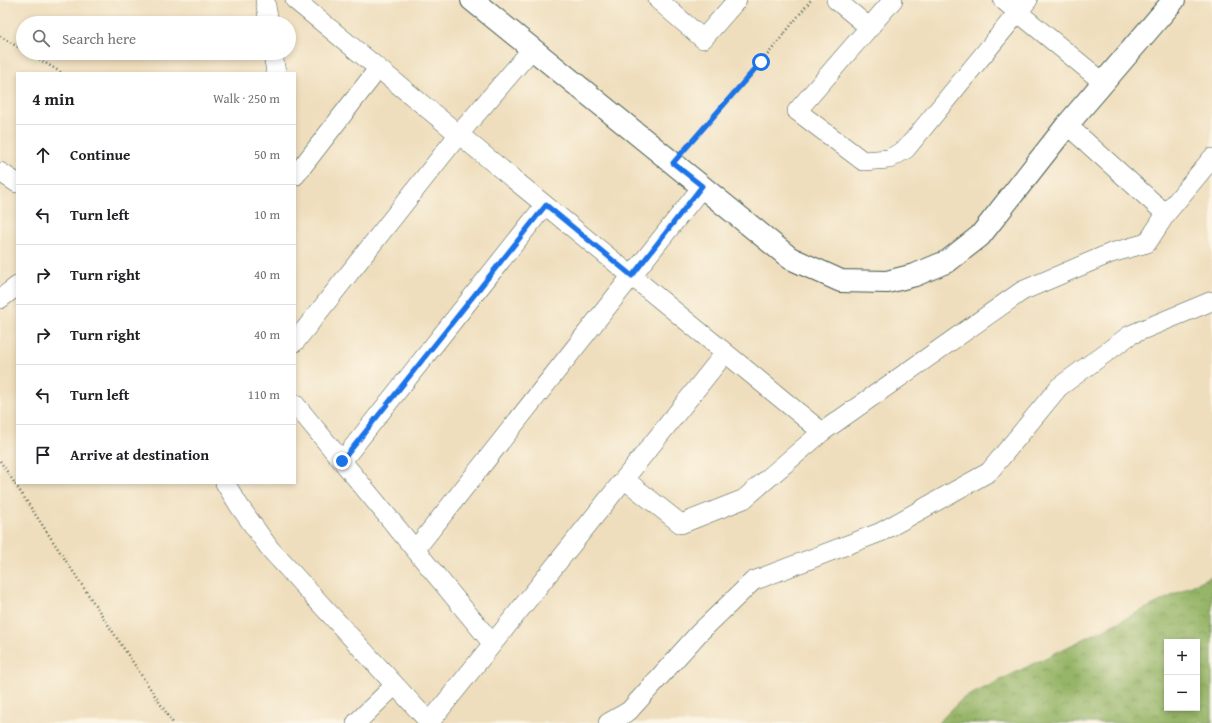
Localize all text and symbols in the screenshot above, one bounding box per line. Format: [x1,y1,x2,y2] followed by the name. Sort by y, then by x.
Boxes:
[16,16,296,60] search box
[30,27,52,49] icon: search
[62,28,136,49] text: Search here
[752,53,770,71] route start
[32,86,74,111] text: 4 min
[213,89,280,108] text: Walk · 250 m
[32,144,54,166] icon: ahead
[70,144,131,165] text: Continue
[254,145,280,164] text: 50 m
[32,204,54,226] icon: left
[70,204,129,225] text: Turn left
[254,205,280,224] text: 10 m
[32,264,54,286] icon: right
[70,264,141,285] text: Turn right
[254,265,280,284] text: 40 m
[32,324,54,346] icon: right
[70,324,141,345] text: Turn right
[254,325,280,344] text: 40 m
[32,384,54,406] icon: left
[70,384,129,405] text: Turn left
[248,385,280,404] text: 110 m
[32,444,54,466] icon: arrive
[70,444,209,465] text: Arrive at destination
[333,452,351,470] route end
[1164,639,1200,711] map controls
[1164,639,1200,675] button: +
[1164,675,1200,711] button: −

